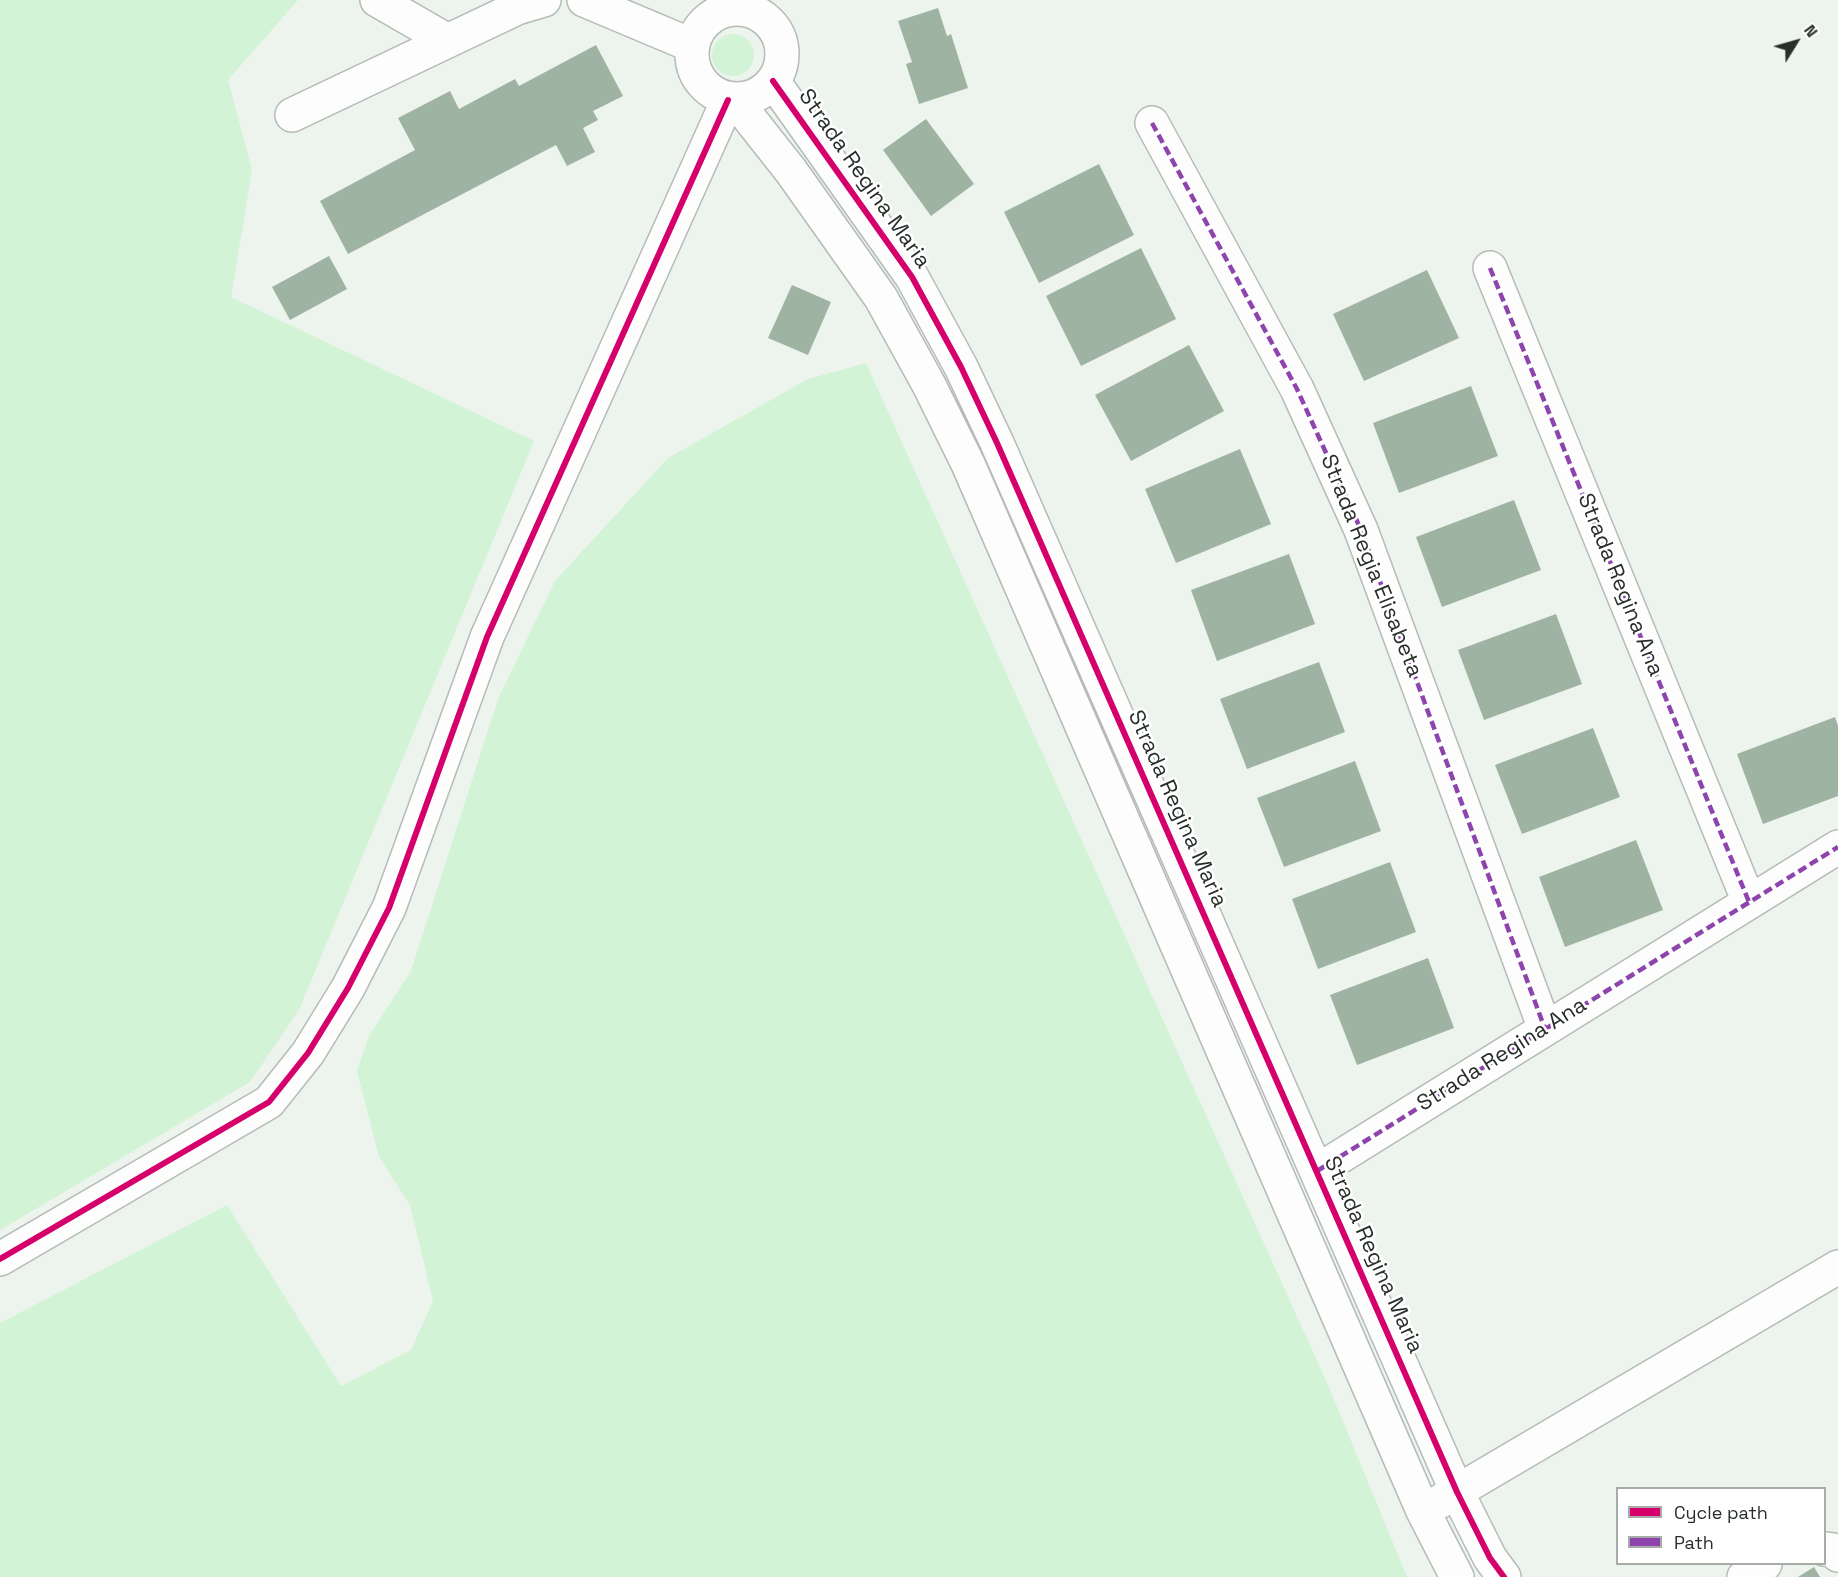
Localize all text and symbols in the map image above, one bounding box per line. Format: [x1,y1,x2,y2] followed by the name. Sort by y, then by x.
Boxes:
[1766,12,1826,72] north arrow
[1799,20,1822,41] text: N
[792,84,936,274] street label: Strada Regina Maria
[1314,451,1428,681] street label: Strada Regia Elisabeta
[1571,490,1669,680] street label: Strada Regina Ana
[1122,707,1232,911] street label: Strada Regina Maria
[1413,992,1591,1118] street label: Strada Regina Ana
[1318,1153,1428,1357] street label: Strada Regina Maria
[1616,1487,1826,1565] legend
[1674,1501,1768,1524] text: Cycle path
[1674,1531,1714,1554] text: Path

